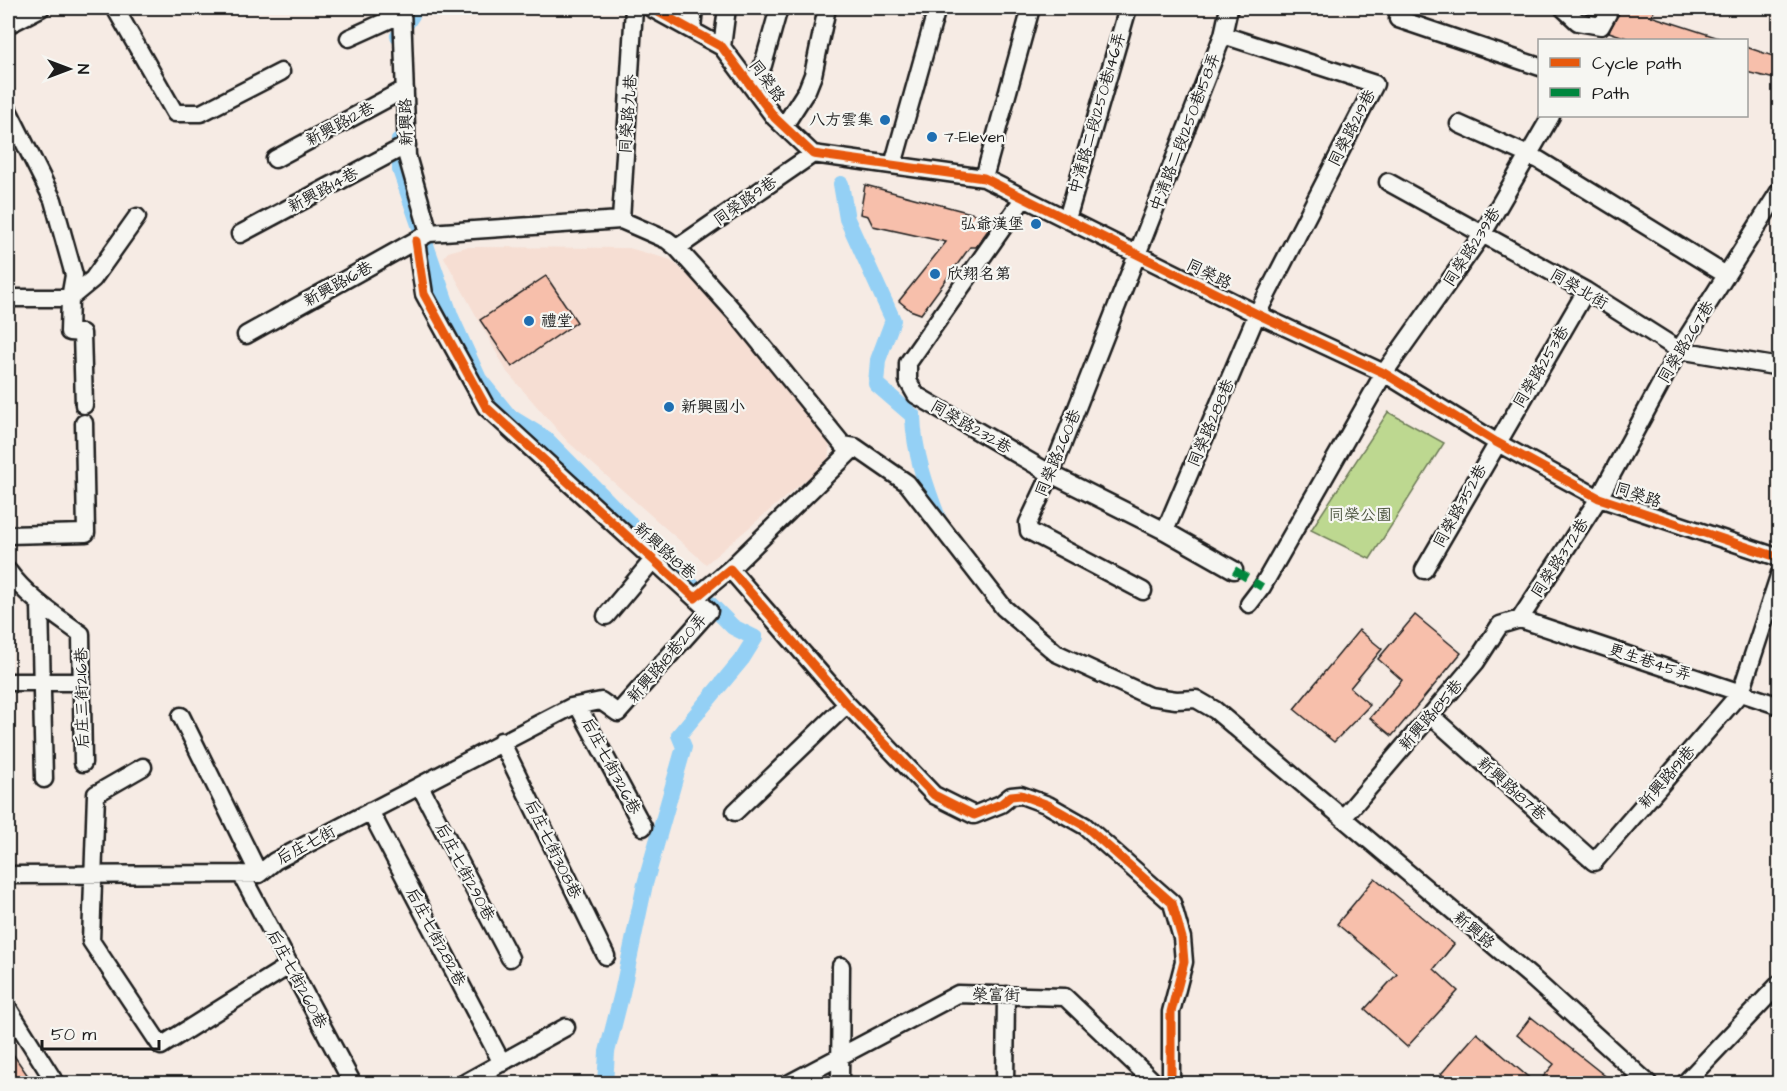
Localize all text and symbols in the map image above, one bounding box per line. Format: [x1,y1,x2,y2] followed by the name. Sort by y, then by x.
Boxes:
[1063,29,1131,197] street label: 中清路二段1250巷146弄
[39,39,99,99] north arrow
[1538,39,1748,117] legend
[1145,49,1225,215] street label: 中清路二段1250巷158弄
[1592,51,1681,77] text: Cycle path
[744,55,790,107] street label: 同榮路
[72,64,94,74] text: N
[614,73,642,155] street label: 同榮路九巷
[1592,81,1629,106] text: Path
[1323,85,1381,171] street label: 同榮路219巷
[302,97,378,151] street label: 新興路12巷
[395,98,417,146] street label: 新興路
[809,109,873,131] place label: 八方雲集
[878,113,892,127] marker: 八方雲集
[944,126,1004,148] place label: 7-Eleven
[925,130,939,144] marker: 7-Eleven
[284,162,362,218] street label: 新興路14巷
[709,171,781,231] street label: 同榮路9巷
[1438,203,1506,291] street label: 同榮路239巷
[960,213,1024,235] place label: 弘爺漢堡
[1029,217,1043,231] marker: 弘爺漢堡
[1183,254,1235,294] street label: 同榮路
[299,256,377,312] street label: 新興路16巷
[947,263,1011,285] place label: 欣翔名第
[1546,263,1612,315] street label: 同榮北街
[928,267,942,281] marker: 欣翔名第
[1653,296,1719,388] street label: 同榮路267巷
[541,310,573,332] place label: 禮堂
[522,314,536,328] marker: 禮堂
[1508,322,1574,412] street label: 同榮路253巷
[1183,375,1239,471] street label: 同榮路288巷
[926,395,1016,459] street label: 同榮路232巷
[681,396,745,418] place label: 新興國小
[662,400,676,414] marker: 新興國小
[1030,406,1086,500] street label: 同榮路260巷
[1428,460,1492,552] street label: 同榮路352巷
[1612,477,1664,513] street label: 同榮路
[1328,504,1392,526] park label: 同榮公園
[1526,514,1594,602] street label: 同榮路372巷
[629,517,701,585] street label: 新興路18巷
[622,609,712,707] street label: 新興路18巷20弄
[1606,638,1694,686] street label: 更生巷45弄
[70,647,94,749] street label: 后庄三街216巷
[1394,675,1468,755] street label: 新興路185巷
[576,713,646,819] street label: 后庄七街326巷
[1633,741,1701,813] street label: 新興路191巷
[1473,752,1551,826] street label: 新興路187巷
[519,795,587,903] street label: 后庄七街308巷
[430,819,500,925] street label: 后庄七街290巷
[273,820,339,870] street label: 后庄七街
[401,884,471,990] street label: 后庄七街282巷
[1449,906,1499,954] street label: 新興路
[262,926,332,1032] street label: 后庄七街260巷
[972,984,1020,1006] street label: 榮富街
[42,1013,159,1051] scale bar
[51,1022,96,1047] text: 50 m

